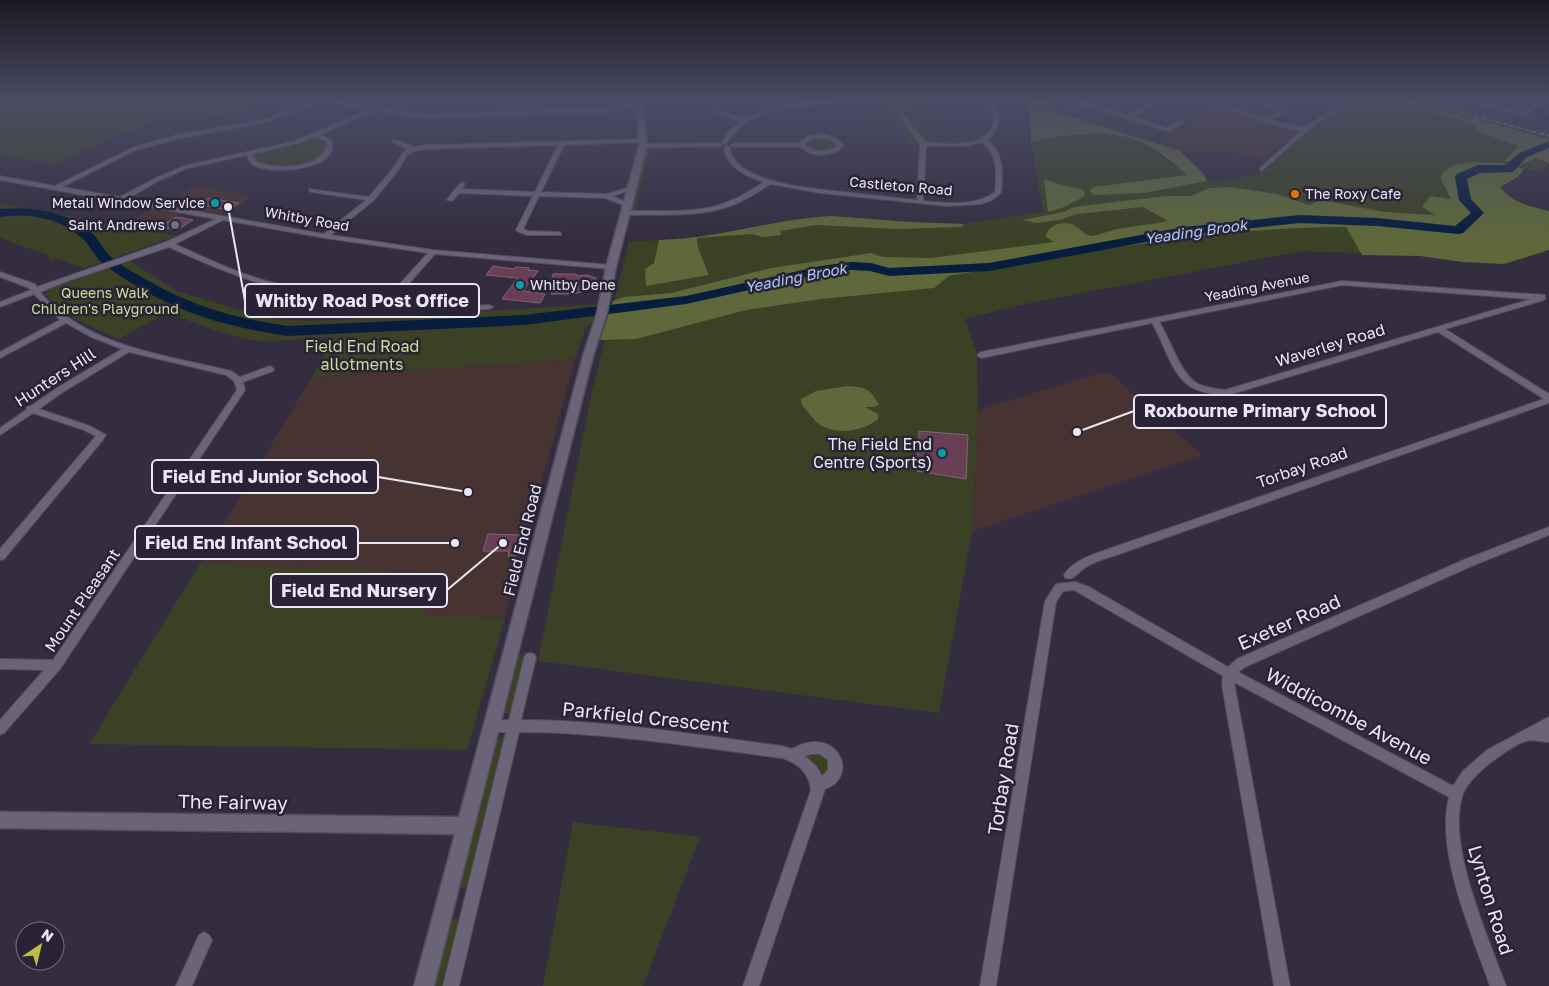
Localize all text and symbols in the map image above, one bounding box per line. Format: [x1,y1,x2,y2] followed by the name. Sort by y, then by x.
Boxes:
[849,173,953,198] street label: Castleton Road
[1305,185,1401,202] place label: The Roxy Cafe
[1289,188,1301,200] marker: The Roxy Cafe
[52,194,205,211] place label: Metali Window Service
[209,197,221,209] marker: Metali Window Service
[264,203,351,234] street label: Whitby Road
[1143,215,1250,248] water label: Yeading Brook
[68,216,165,233] place label: Saint Andrews
[169,219,181,231] marker: Saint Andrews
[743,258,850,297] water label: Yeading Brook
[1203,268,1311,305] street label: Yeading Avenue
[530,276,616,293] place label: Whitby Dene
[514,279,526,291] marker: Whitby Dene
[31,284,179,317] park label: Queens Walk Children's Playground
[245,284,479,317] callout: Whitby Road Post Office
[255,289,469,311] text: Whitby Road Post Office
[1273,319,1387,371] street label: Waverley Road
[305,336,419,374] park label: Field End Road allotments
[11,343,99,411] street label: Hunters Hill
[1134,395,1386,428] callout: Roxbourne Primary School
[1144,399,1376,421] text: Roxbourne Primary School
[813,434,932,472] place label: The Field End Centre (Sports)
[1254,442,1350,492] street label: Torbay Road
[936,447,948,459] marker: The Field End Centre (Sports)
[152,460,378,493] callout: Field End Junior School
[162,465,368,487] text: Field End Junior School
[498,482,546,598] street label: Field End Road
[135,526,358,559] callout: Field End Infant School
[145,531,347,553] text: Field End Infant School
[40,544,124,656] street label: Mount Pleasant
[271,574,447,607] callout: Field End Nursery
[281,579,437,601] text: Field End Nursery
[1234,589,1344,654] street label: Exeter Road
[1262,662,1436,769] street label: Widdicombe Avenue
[561,696,731,737] street label: Parkfield Crescent
[982,721,1023,836] street label: Torbay Road
[178,789,288,814] street label: The Fairway
[1464,842,1519,957] street label: Lynton Road
[15,921,65,971] north arrow
[39,925,57,945] text: N

